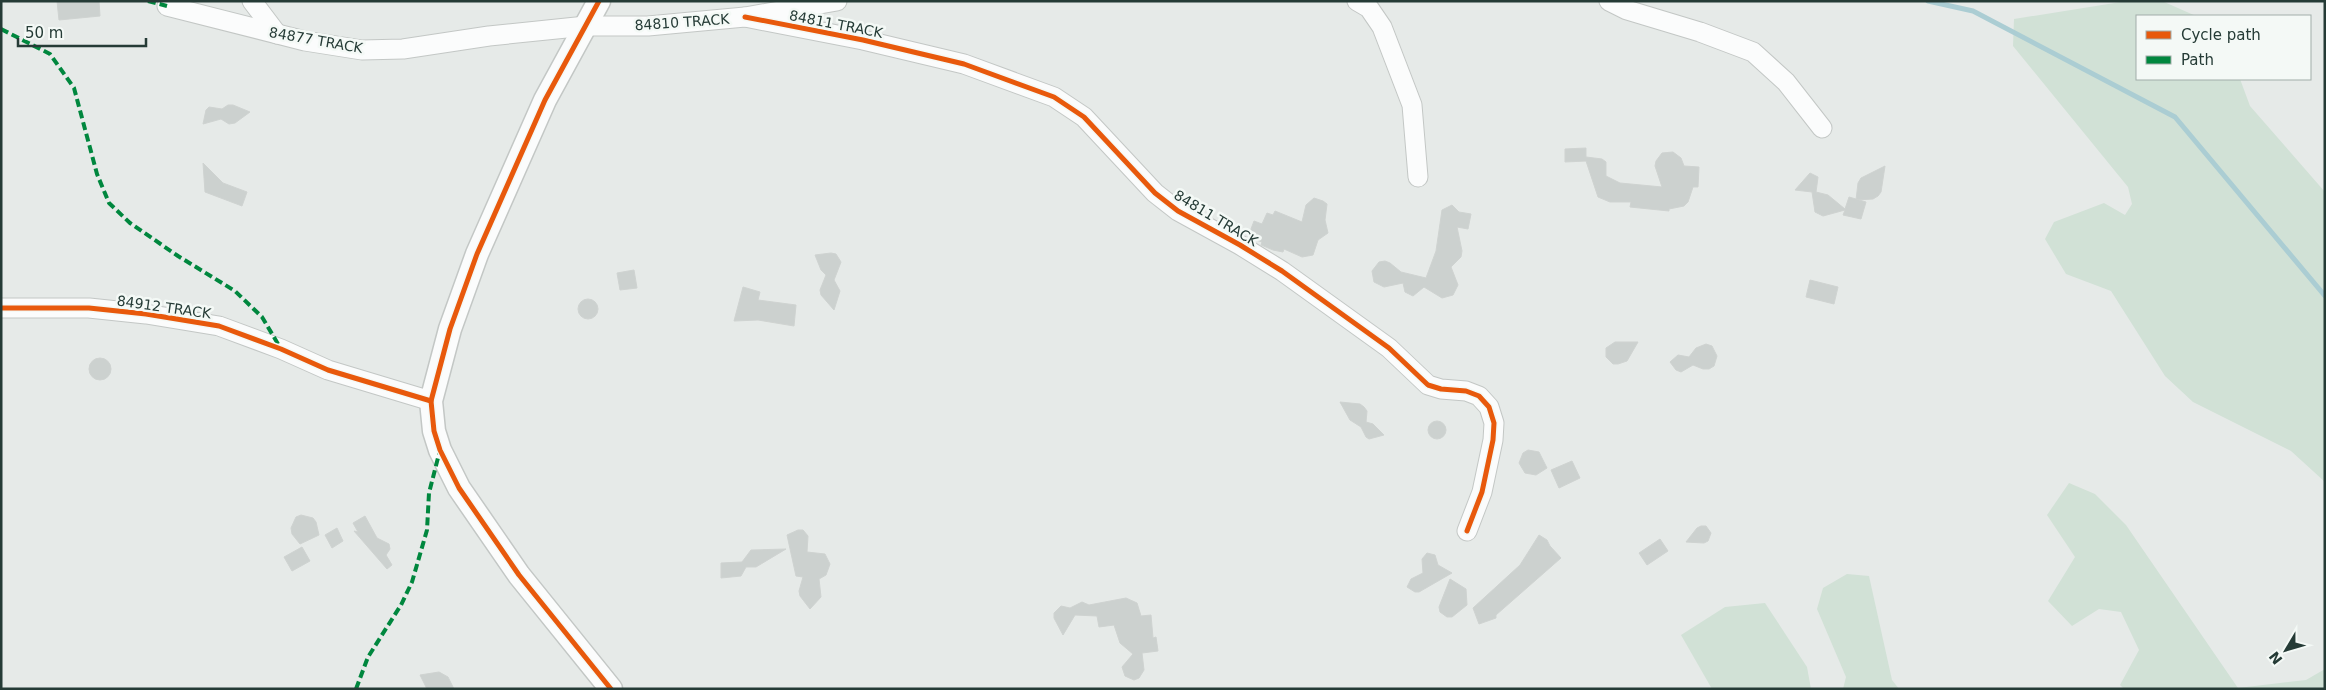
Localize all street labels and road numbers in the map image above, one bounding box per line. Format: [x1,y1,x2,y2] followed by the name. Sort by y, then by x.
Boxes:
[788,7,885,41] street label: 84811 TRACK
[634,11,731,33] street label: 84810 TRACK
[268,24,365,56] street label: 84877 TRACK
[1171,187,1262,250] street label: 84811 TRACK
[116,292,213,322] street label: 84912 TRACK

